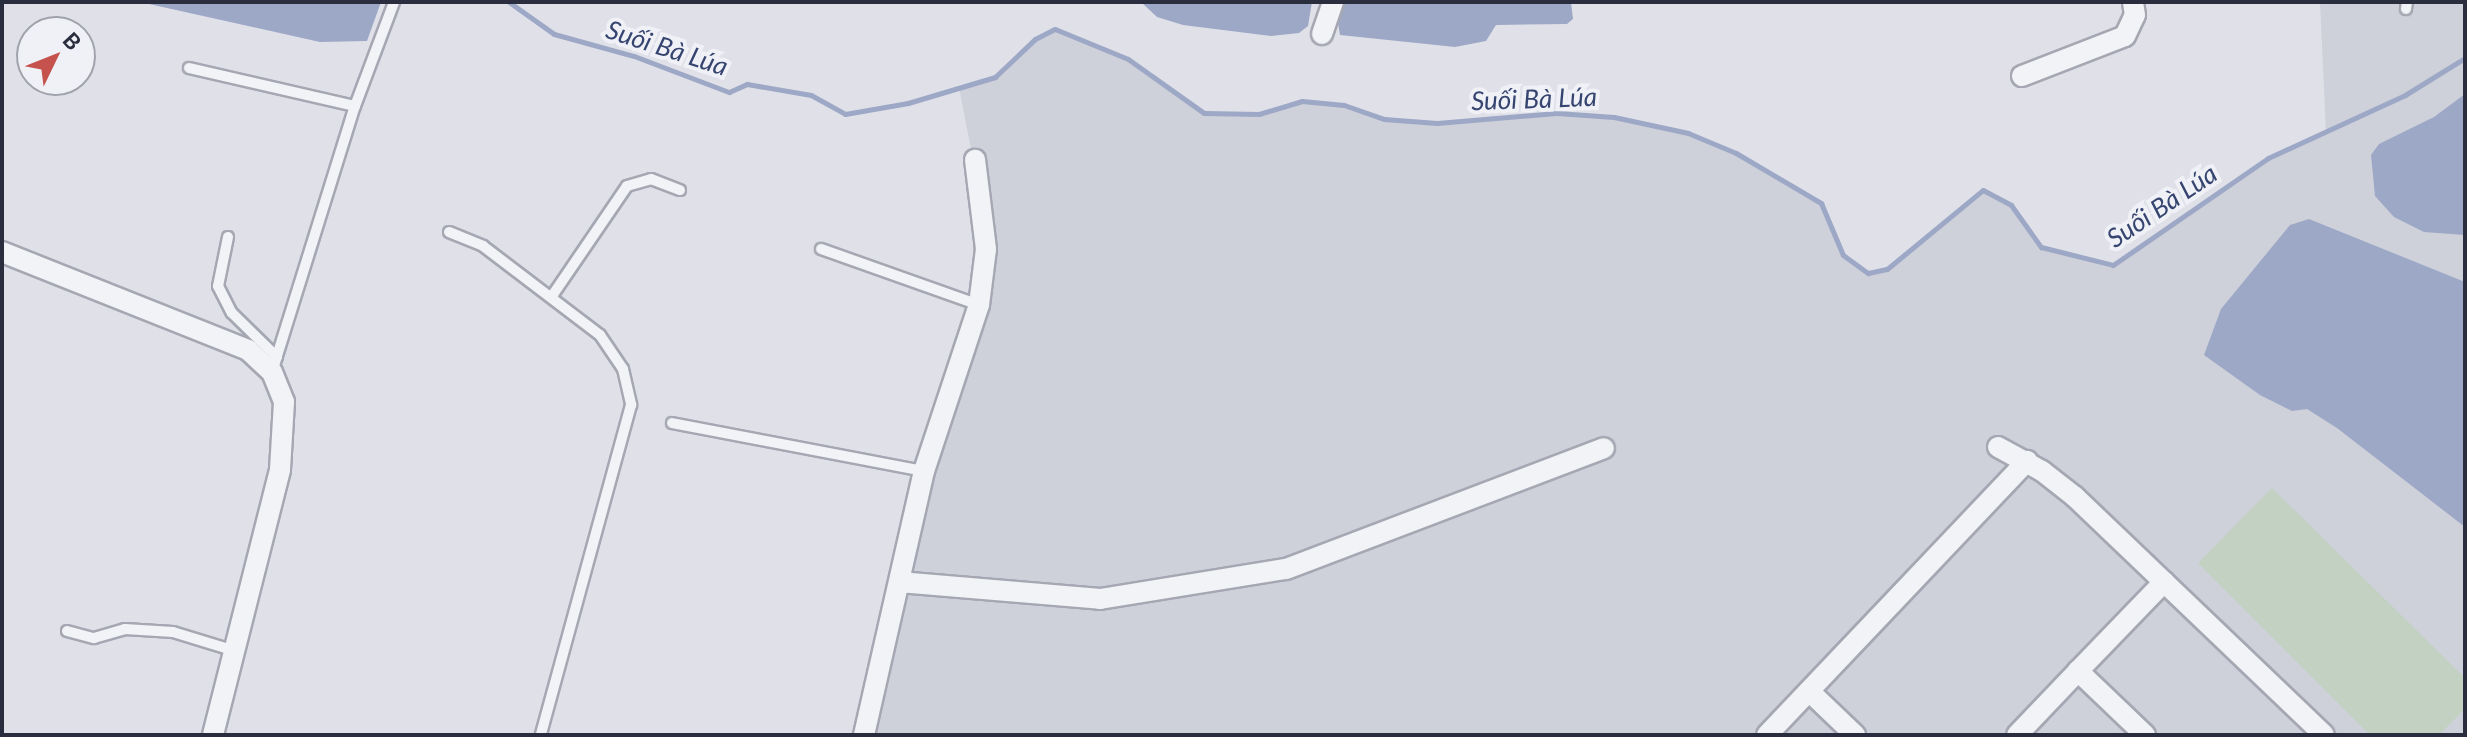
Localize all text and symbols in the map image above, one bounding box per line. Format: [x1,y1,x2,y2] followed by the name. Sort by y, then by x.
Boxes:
[602,14,732,82] water label: Suối Bà Lúa
[16,16,96,96] north arrow
[58,26,87,55] text: B
[1471,81,1597,117] water label: Suối Bà Lúa
[2101,158,2223,254] water label: Suối Bà Lúa

